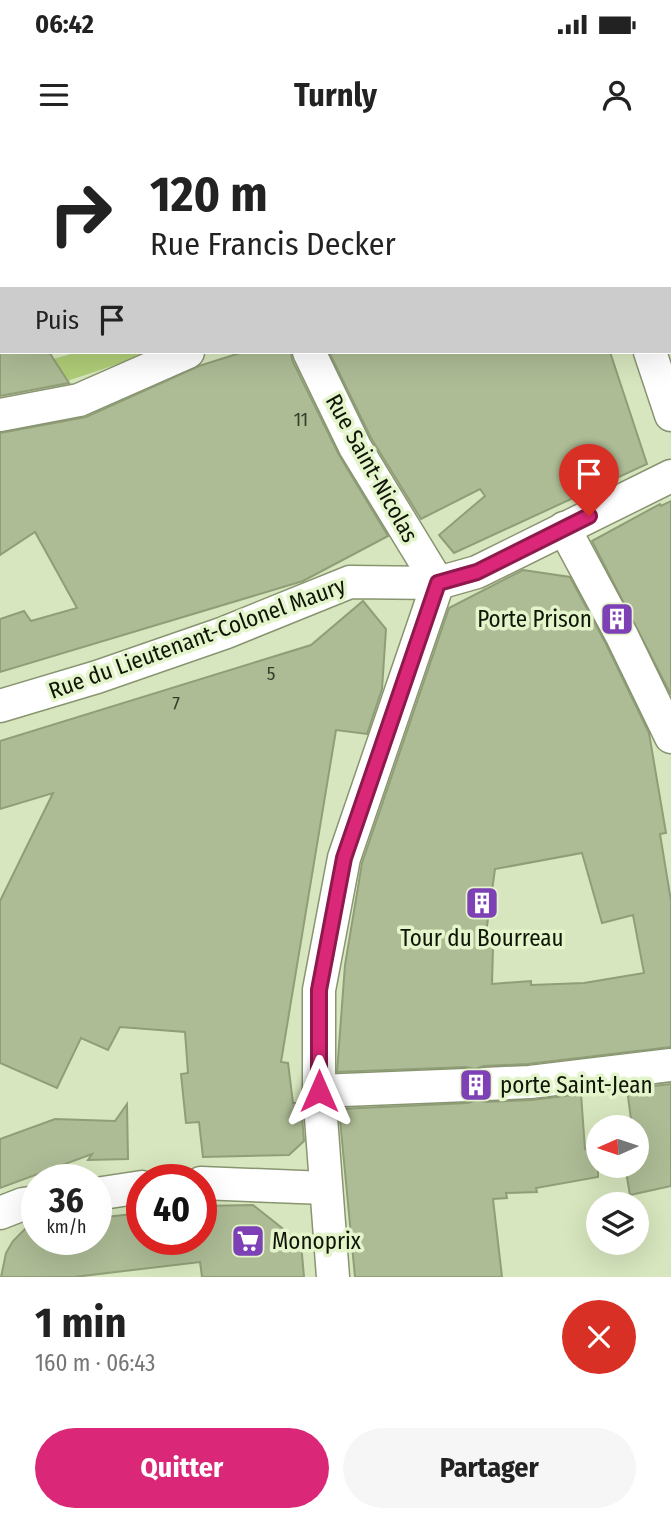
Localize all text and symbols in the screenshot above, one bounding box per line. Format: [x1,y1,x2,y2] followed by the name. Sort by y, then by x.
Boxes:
[35,9,94,40] text: 06:42
[35,76,73,114] icon: menu
[294,76,377,114] text: Turnly
[598,76,636,114] icon: person
[150,165,268,224] text: 120 m
[35,168,126,259] icon: right
[150,225,396,263] text: Rue Francis Decker
[93,301,131,339] icon: arrive
[35,305,79,336] text: Puis
[320,389,424,547] street label: Rue Saint-Nicolas
[294,408,308,431] house number: 11
[559,444,619,516] pin
[570,455,608,493] icon: arrive
[45,571,350,705] street label: Rue du Lieutenant-Colonel Maury
[598,600,636,638] building icon: Porte Prison
[477,605,592,633] place label: Porte Prison
[267,662,275,685] house number: 5
[172,692,180,715] house number: 7
[463,884,501,922] building icon: Tour du Bourreau
[400,924,564,952] place label: Tour du Bourreau
[282,1054,356,1128] position arrow
[457,1066,495,1104] building icon: porte Saint-Jean
[500,1071,653,1099] place label: porte Saint-Jean
[586,1115,649,1178] north arrow
[586,1115,649,1255] map controls
[126,1164,217,1255] speed limit sign: 40
[49,1179,84,1221] text: 36
[586,1192,649,1255] button: layers
[46,1216,87,1238] text: km/h
[229,1222,267,1260] supermarket icon: Monoprix
[272,1227,361,1255] place label: Monoprix
[35,1298,126,1348] text: 1 min
[562,1300,636,1374] button: close
[35,1349,155,1377] text: 160 m · 06:43
[35,1428,329,1508] button: Quitter
[343,1428,636,1508] button: Partager

